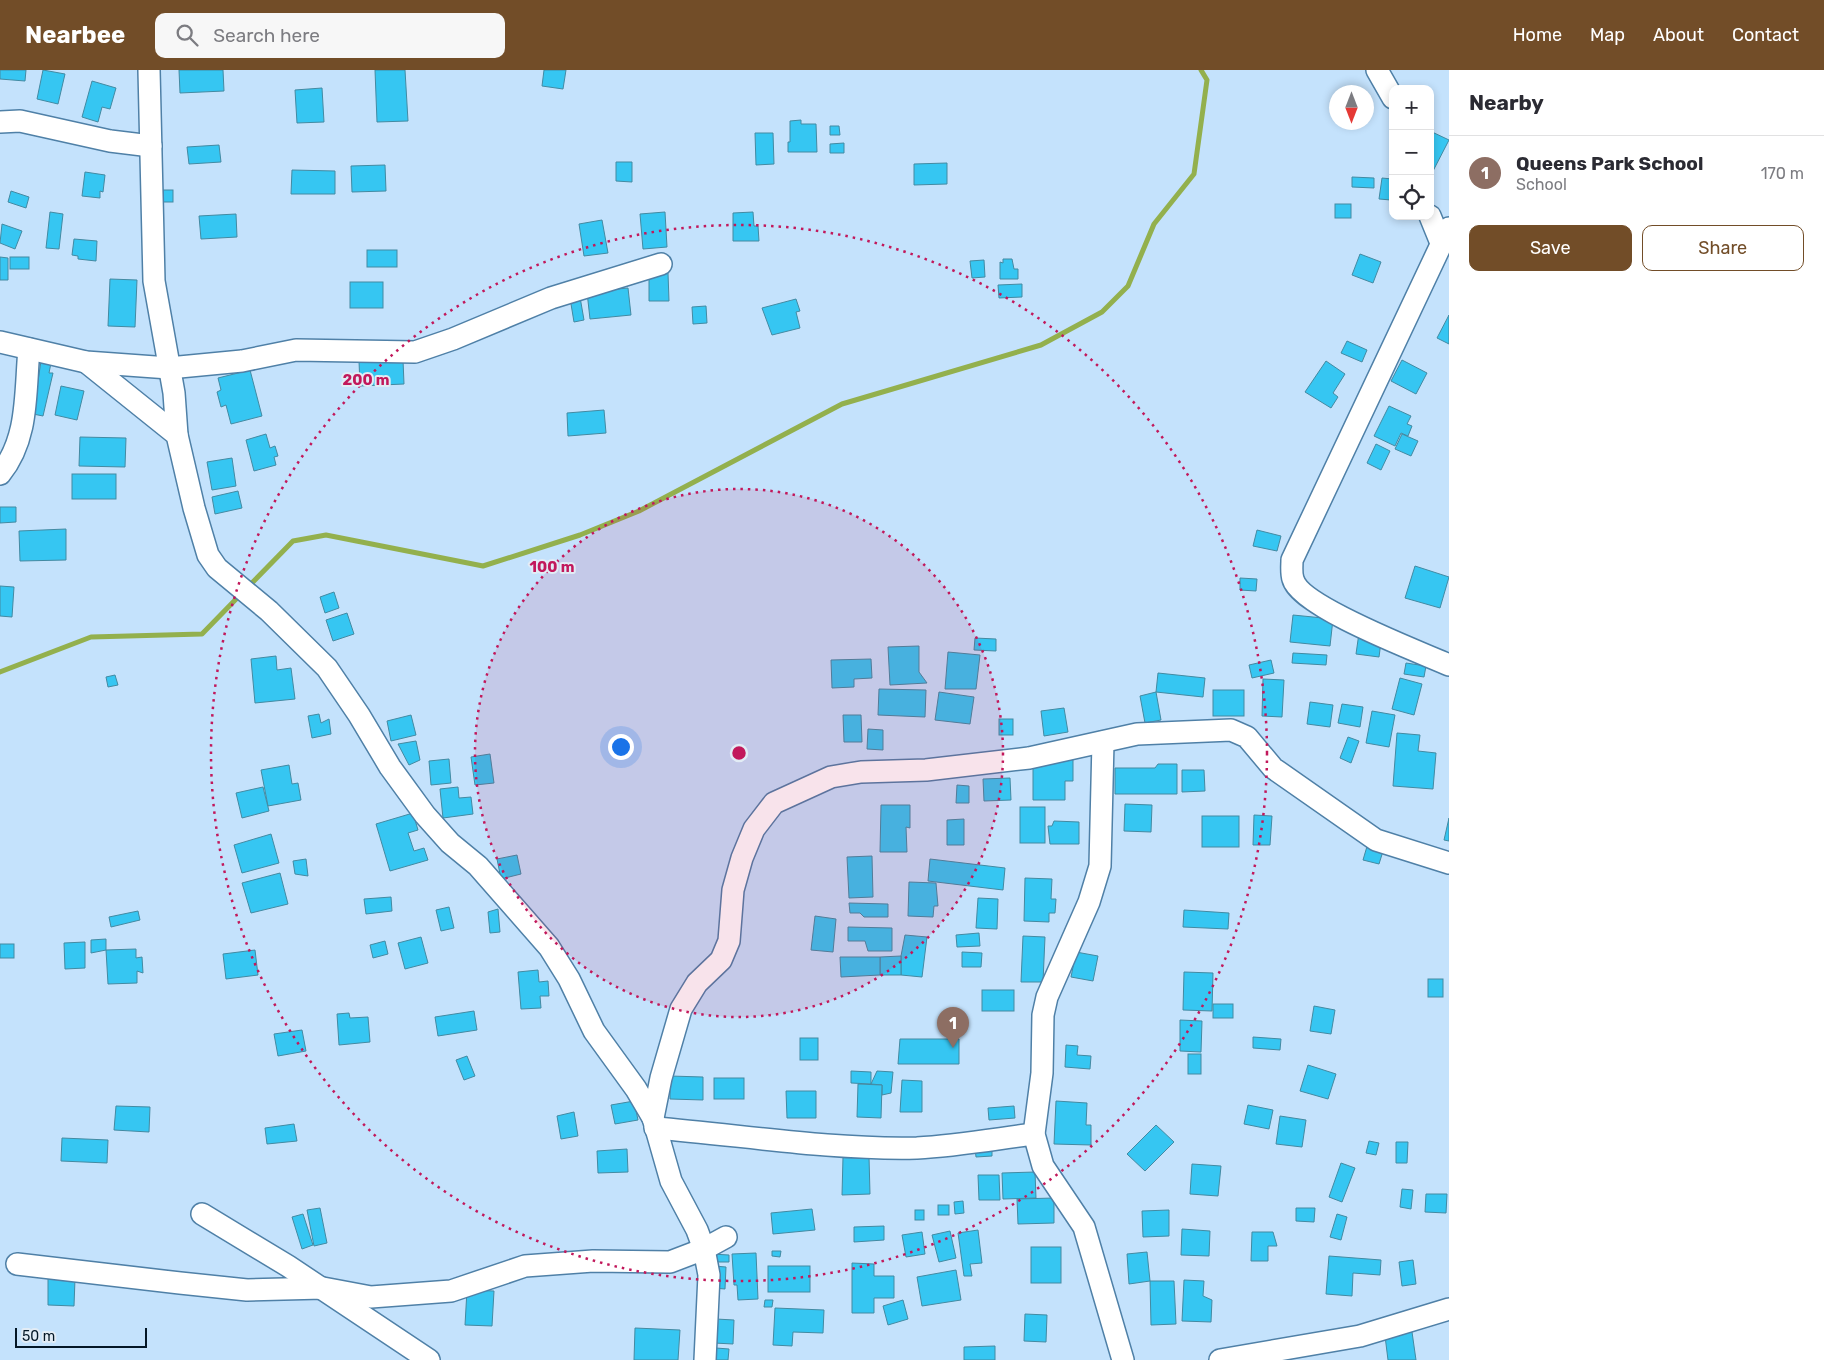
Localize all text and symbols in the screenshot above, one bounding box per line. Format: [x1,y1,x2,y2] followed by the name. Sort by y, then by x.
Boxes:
[155,13,505,58] search box
[25,21,125,49] text: Nearbee
[173,21,201,49] icon: search
[213,24,320,47] text: Search here
[1513,24,1562,46] text: Home
[1590,24,1625,46] text: Map
[1653,24,1704,46] text: About
[1732,24,1799,46] text: Contact
[1329,85,1374,130] north arrow
[1389,85,1434,220] map controls
[1389,85,1434,130] button: +
[1469,90,1544,115] text: Nearby
[1389,130,1434,175] button: −
[1516,152,1703,175] text: Queens Park School
[1481,164,1489,183] text: 1
[1761,164,1804,183] text: 170 m
[1389,175,1434,220] button: locate
[1516,175,1567,194] text: School
[1469,225,1632,271] button: Save
[1642,225,1804,271] button: Share
[342,371,390,389] text: 200 m
[530,558,574,576] text: 100 m
[608,734,634,760] your location
[730,744,748,762] centre of rings
[937,1007,969,1048] pin: 1
[15,1325,148,1348] scale bar
[22,1328,55,1345] text: 50 m

